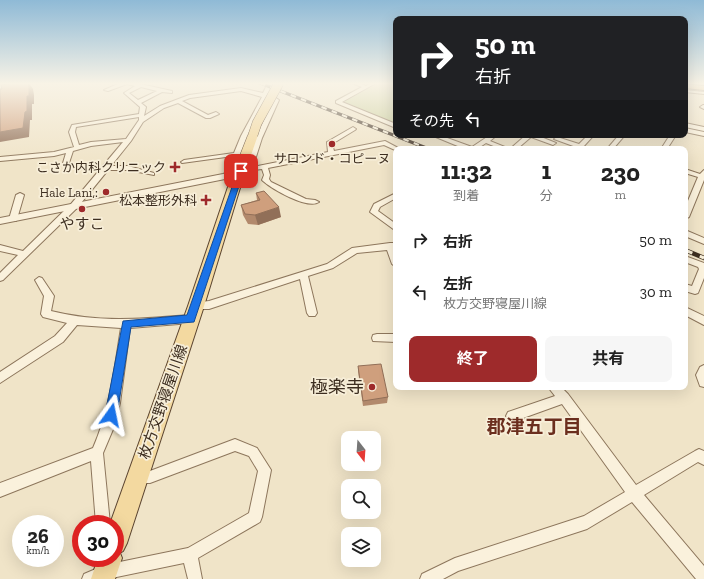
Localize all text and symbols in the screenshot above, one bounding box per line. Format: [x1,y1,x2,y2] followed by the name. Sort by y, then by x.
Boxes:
[475,28,536,61] text: 50 m
[409,32,461,84] icon: right
[475,66,511,88] text: 右折
[462,108,484,130] icon: left
[409,112,454,130] text: その先
[327,139,337,149] marker: サロンド・コピーヌ
[273,151,391,166] place label: サロンド・コピーヌ
[224,154,258,188] pin
[441,156,492,185] text: 11:32
[541,156,551,185] text: 1
[601,158,640,187] text: 230
[36,160,166,175] place label: こさか内科クリニック
[230,160,252,182] icon: arrive
[169,161,181,173] marker: こさか内科クリニック
[40,185,98,200] place label: Hale Lani,:
[101,187,111,197] marker: Hale Lani,:
[615,187,626,202] text: m
[453,188,479,203] text: 到着
[540,188,553,203] text: 分
[119,193,197,208] place label: 松本整形外科
[200,194,212,206] marker: 松本整形外科
[77,204,87,214] marker: やすこ
[59,215,105,233] place label: やすこ
[409,229,431,251] icon: right
[639,231,672,249] text: 50 m
[443,233,473,251] text: 右折
[443,275,473,293] text: 左折
[409,281,431,303] icon: left
[640,283,672,301] text: 30 m
[443,296,547,311] text: 枚方交野寝屋川線
[409,336,537,382] button: 終了
[545,336,672,382] button: 共有
[135,342,191,462] street label: 枚方交野寝屋川線
[310,376,364,398] place label: 極楽寺
[367,382,377,392] marker: 極楽寺
[90,394,132,436] position arrow
[486,415,582,438] district label: 郡津五丁目
[341,431,381,471] north arrow
[341,431,381,567] map controls
[341,479,381,519] button: search
[72,515,124,567] speed limit sign: 30
[27,524,49,548] text: 26
[341,527,381,567] button: layers
[27,545,49,557] text: km/h

